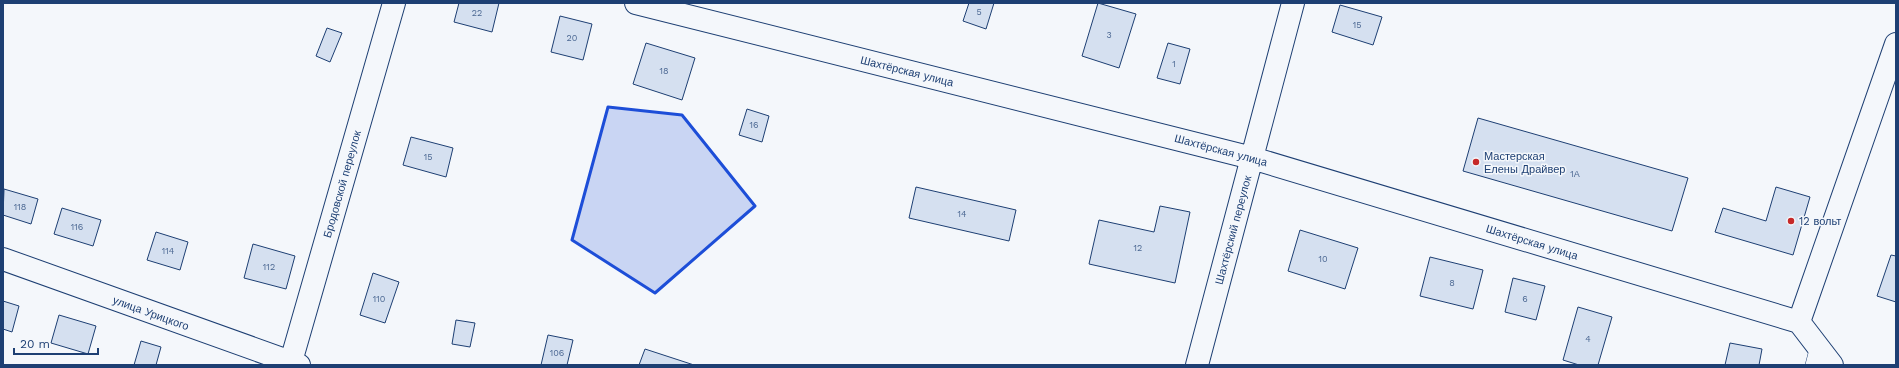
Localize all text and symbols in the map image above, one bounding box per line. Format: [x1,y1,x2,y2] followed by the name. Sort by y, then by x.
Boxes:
[976,7,982,17] house number: 5
[472,8,482,18] house number: 22
[1353,20,1361,30] house number: 15
[1106,30,1112,40] house number: 3
[567,33,578,43] house number: 20
[859,54,956,90] street label: Шахтёрская улица
[1172,59,1176,69] house number: 1
[659,66,669,76] house number: 18
[750,120,758,130] house number: 16
[321,129,364,239] street label: Бродовской переулок
[1173,132,1270,169] street label: Шахтёрская улица
[1484,150,1565,176] place label: Мастерская Елены Драйвер
[424,152,432,162] house number: 15
[1471,157,1481,167] marker: Мастерская Елены Драйвер
[1570,169,1580,179] house number: 1А
[1213,174,1254,286] street label: Шахтёрский переулок
[14,202,26,212] house number: 118
[957,209,967,219] house number: 14
[1799,215,1841,228] place label: 12 вольт
[1786,216,1796,226] marker: 12 вольт
[71,222,83,232] house number: 116
[1484,222,1580,263] street label: Шахтёрская улица
[1134,243,1142,253] house number: 12
[162,246,175,256] house number: 114
[1318,254,1328,264] house number: 10
[263,262,275,272] house number: 112
[1449,278,1455,288] house number: 8
[111,294,191,333] street label: улица Урицкого
[373,294,386,304] house number: 110
[1522,294,1528,304] house number: 6
[14,330,98,356] scale bar
[1585,334,1591,344] house number: 4
[20,337,50,351] text: 20 m
[550,348,564,358] house number: 106

